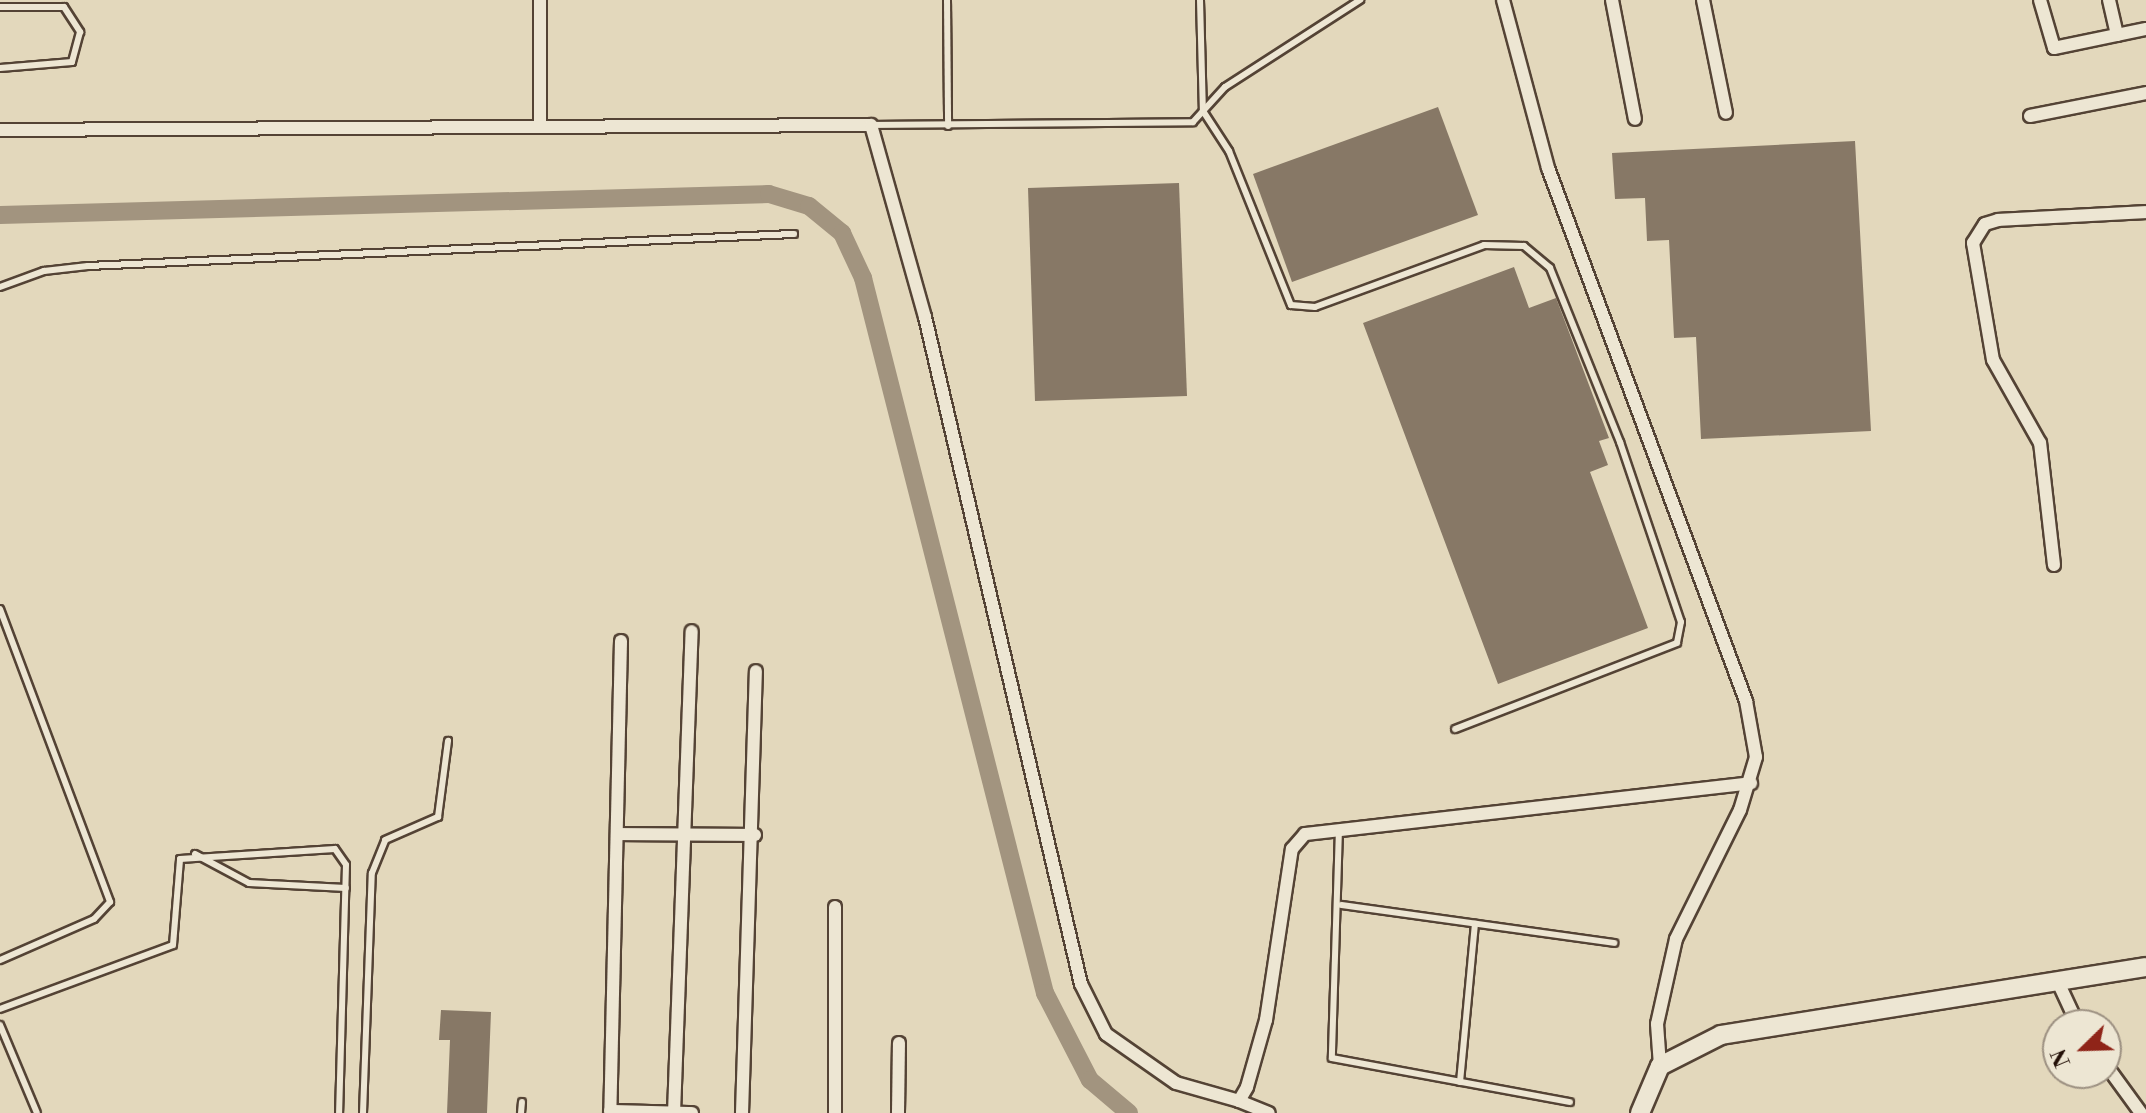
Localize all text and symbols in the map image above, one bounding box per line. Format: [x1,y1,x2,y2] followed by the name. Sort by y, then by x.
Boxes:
[2042,1009,2122,1089] north arrow
[2045,1045,2077,1071] text: N

